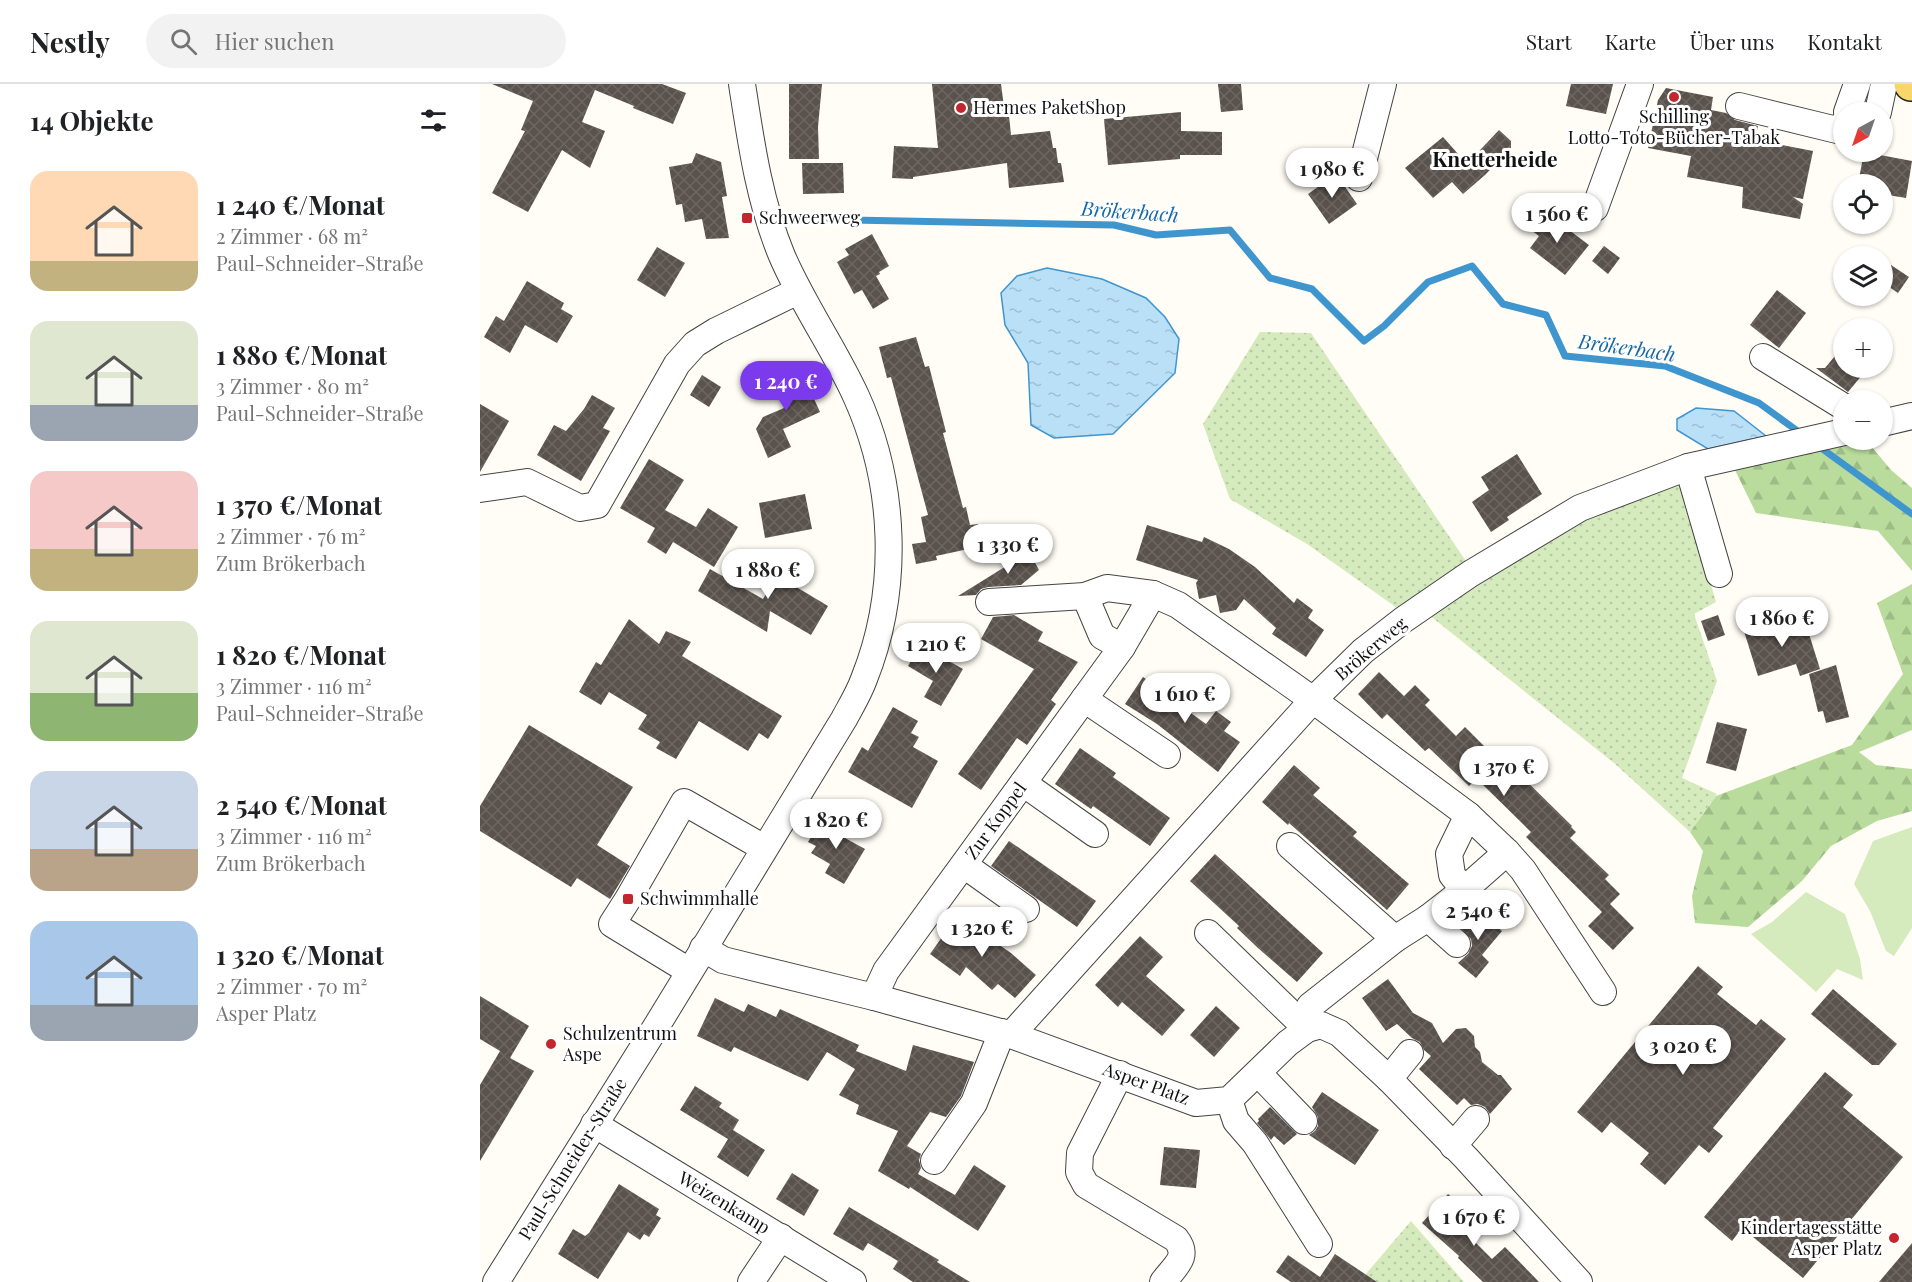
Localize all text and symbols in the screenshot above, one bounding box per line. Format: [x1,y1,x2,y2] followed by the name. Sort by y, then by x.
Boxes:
[146,14,566,68] search box
[30,23,110,60] text: Nestly
[167,25,200,58] icon: search
[215,26,334,56] text: Hier suchen
[1526,27,1572,55] text: Start
[1605,27,1656,55] text: Karte
[1689,27,1774,55] text: Über uns
[1807,27,1882,55] text: Kontakt
[1667,90,1681,104] marker: Schilling Lotto-Toto-Bücher-Tabak
[973,95,1126,119] place label: Hermes PaketShop
[954,101,968,115] marker: Hermes PaketShop
[1833,102,1893,162] north arrow
[1833,102,1893,450] map controls
[30,103,154,138] text: 14 Objekte
[417,104,450,137] icon: filters
[1568,104,1780,149] place label: Schilling Lotto-Toto-Bücher-Tabak
[1432,144,1558,172] district label: Knetterheide
[1277,148,1387,199] pin: 1 980 €
[1300,154,1364,181] text: 1 980 €
[1833,174,1893,234] button: locate
[216,187,385,222] text: 1 240 €/Monat
[1502,193,1612,244] pin: 1 560 €
[1079,194,1180,227] water label: Brökerbach
[78,195,150,267] icon: home
[1525,199,1589,226] text: 1 560 €
[759,205,861,229] place label: Schweerweg
[740,211,754,225] marker: Schweerweg
[216,222,368,249] text: 2 Zimmer · 68 m²
[1833,246,1893,306] button: layers
[216,249,424,276] text: Paul-Schneider-Straße
[1833,318,1893,378] button: +
[1576,326,1678,367] water label: Brökerbach
[216,337,387,372] text: 1 880 €/Monat
[78,345,150,417] icon: home
[731,361,841,412] pin: 1 240 €
[754,367,818,394] text: 1 240 €
[216,372,369,399] text: 3 Zimmer · 80 m²
[1833,390,1893,450] button: −
[216,399,424,426] text: Paul-Schneider-Straße
[216,487,382,522] text: 1 370 €/Monat
[78,495,150,567] icon: home
[216,522,366,549] text: 2 Zimmer · 76 m²
[953,524,1063,575] pin: 1 330 €
[977,530,1039,557] text: 1 330 €
[216,549,365,576] text: Zum Brökerbach
[713,549,823,600] pin: 1 880 €
[735,555,801,582] text: 1 880 €
[1727,597,1837,648] pin: 1 860 €
[1749,603,1815,630] text: 1 860 €
[1329,611,1412,685] street label: Brökerweg
[881,623,991,674] pin: 1 210 €
[906,629,966,656] text: 1 210 €
[216,637,386,672] text: 1 820 €/Monat
[78,645,150,717] icon: home
[216,672,372,699] text: 3 Zimmer · 116 m²
[1130,673,1240,724] pin: 1 610 €
[1154,679,1216,706] text: 1 610 €
[216,699,424,726] text: Paul-Schneider-Straße
[1449,746,1559,797] pin: 1 370 €
[1473,752,1535,779] text: 1 370 €
[959,777,1031,864] street label: Zur Koppel
[216,787,387,822] text: 2 540 €/Monat
[78,795,150,867] icon: home
[781,799,891,850] pin: 1 820 €
[804,805,868,832] text: 1 820 €
[216,822,372,849] text: 3 Zimmer · 116 m²
[216,849,365,876] text: Zum Brökerbach
[640,886,759,910] place label: Schwimmhalle
[1423,890,1533,941] pin: 2 540 €
[621,892,635,906] marker: Schwimmhalle
[1446,896,1511,923] text: 2 540 €
[927,907,1037,958] pin: 1 320 €
[951,913,1013,940] text: 1 320 €
[216,937,384,972] text: 1 320 €/Monat
[78,945,150,1017] icon: home
[216,972,367,999] text: 2 Zimmer · 70 m²
[216,999,317,1026] text: Asper Platz
[562,1021,677,1066] place label: Schulzentrum Aspe
[1628,1025,1738,1076] pin: 3 020 €
[1649,1031,1717,1058] text: 3 020 €
[544,1037,558,1051] marker: Schulzentrum Aspe
[1099,1056,1193,1110] street label: Asper Platz
[512,1073,632,1244] street label: Paul-Schneider-Straße
[673,1165,775,1239] street label: Weizenkamp
[1419,1196,1529,1247] pin: 1 670 €
[1443,1202,1505,1229] text: 1 670 €
[1740,1215,1882,1260] place label: Kindertagesstätte Asper Platz
[1887,1231,1901,1245] marker: Kindertagesstätte Asper Platz

